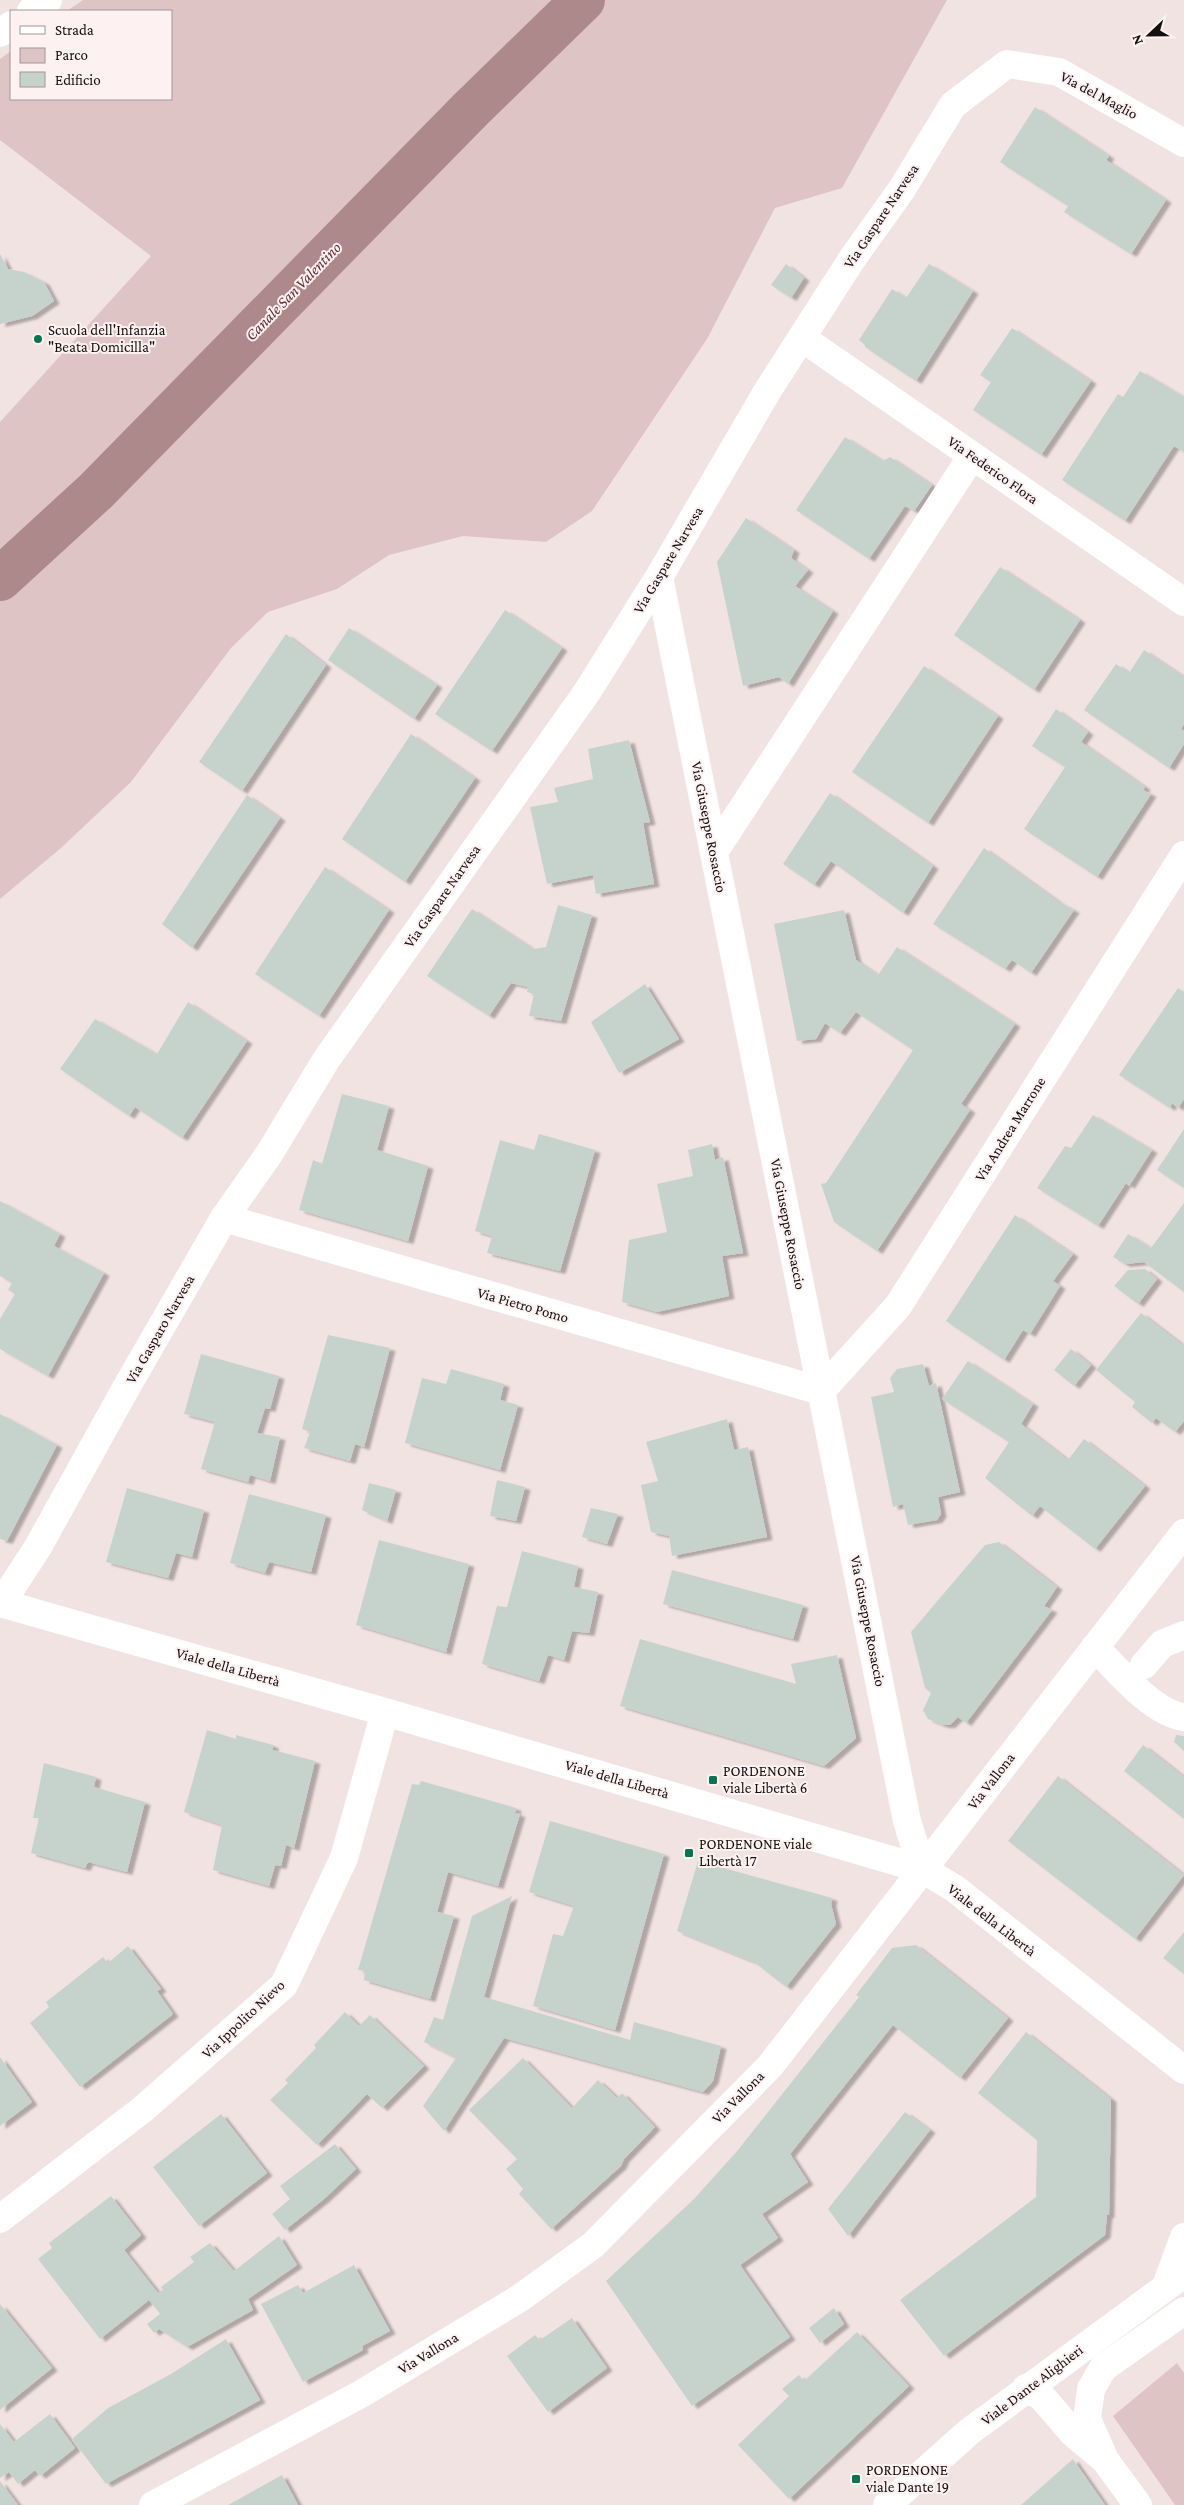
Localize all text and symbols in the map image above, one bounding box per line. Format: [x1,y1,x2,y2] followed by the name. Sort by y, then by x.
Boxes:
[10,10,172,100] legend
[1124,10,1174,60] north arrow
[55,22,94,38] text: Strada
[1128,32,1146,47] text: N
[55,47,88,63] text: Parco
[1057,68,1140,123] street label: Via del Maglio
[55,72,101,88] text: Edificio
[840,161,923,272] street label: Via Gaspare Narvesa
[242,238,344,343] water label: Canale San Valentino
[48,322,165,355] place label: Scuola dell'Infanzia "Beata Domicilla"
[32,333,44,345] marker: Scuola dell'Infanzia "Beata Domicilla"
[945,433,1041,507] street label: Via Federico Flora
[630,504,707,617] street label: Via Gaspare Narvesa
[687,760,730,894] street label: Via Giuseppe Rosaccio
[401,841,484,951] street label: Via Gaspare Narvesa
[972,1074,1049,1184] street label: Via Andrea Marrone
[766,1157,809,1291] street label: Via Giuseppe Rosaccio
[122,1272,198,1387] street label: Via Gasparo Narvesa
[475,1284,571,1326] street label: Via Pietro Pomo
[846,1554,889,1688] street label: Via Giuseppe Rosaccio
[174,1644,282,1690] street label: Viale della Libertà
[964,1750,1018,1812] street label: Via Vallona
[563,1756,671,1802] street label: Viale della Libertà
[722,1763,807,1796] place label: PORDENONE viale Libertà 6
[707,1774,719,1786] marker: PORDENONE viale Libertà 6
[699,1836,813,1869] place label: PORDENONE viale Libertà 17
[683,1847,695,1859] marker: PORDENONE viale Libertà 17
[945,1881,1039,1959] street label: Viale della Libertà
[198,1977,288,2062] street label: Via Ippolito Nievo
[709,2068,767,2126] street label: Via Vallona
[395,2329,461,2377] street label: Via Vallona
[978,2341,1087,2429] street label: Viale Dante Alighieri
[865,2462,949,2495] place label: PORDENONE viale Dante 19
[850,2473,862,2485] marker: PORDENONE viale Dante 19

